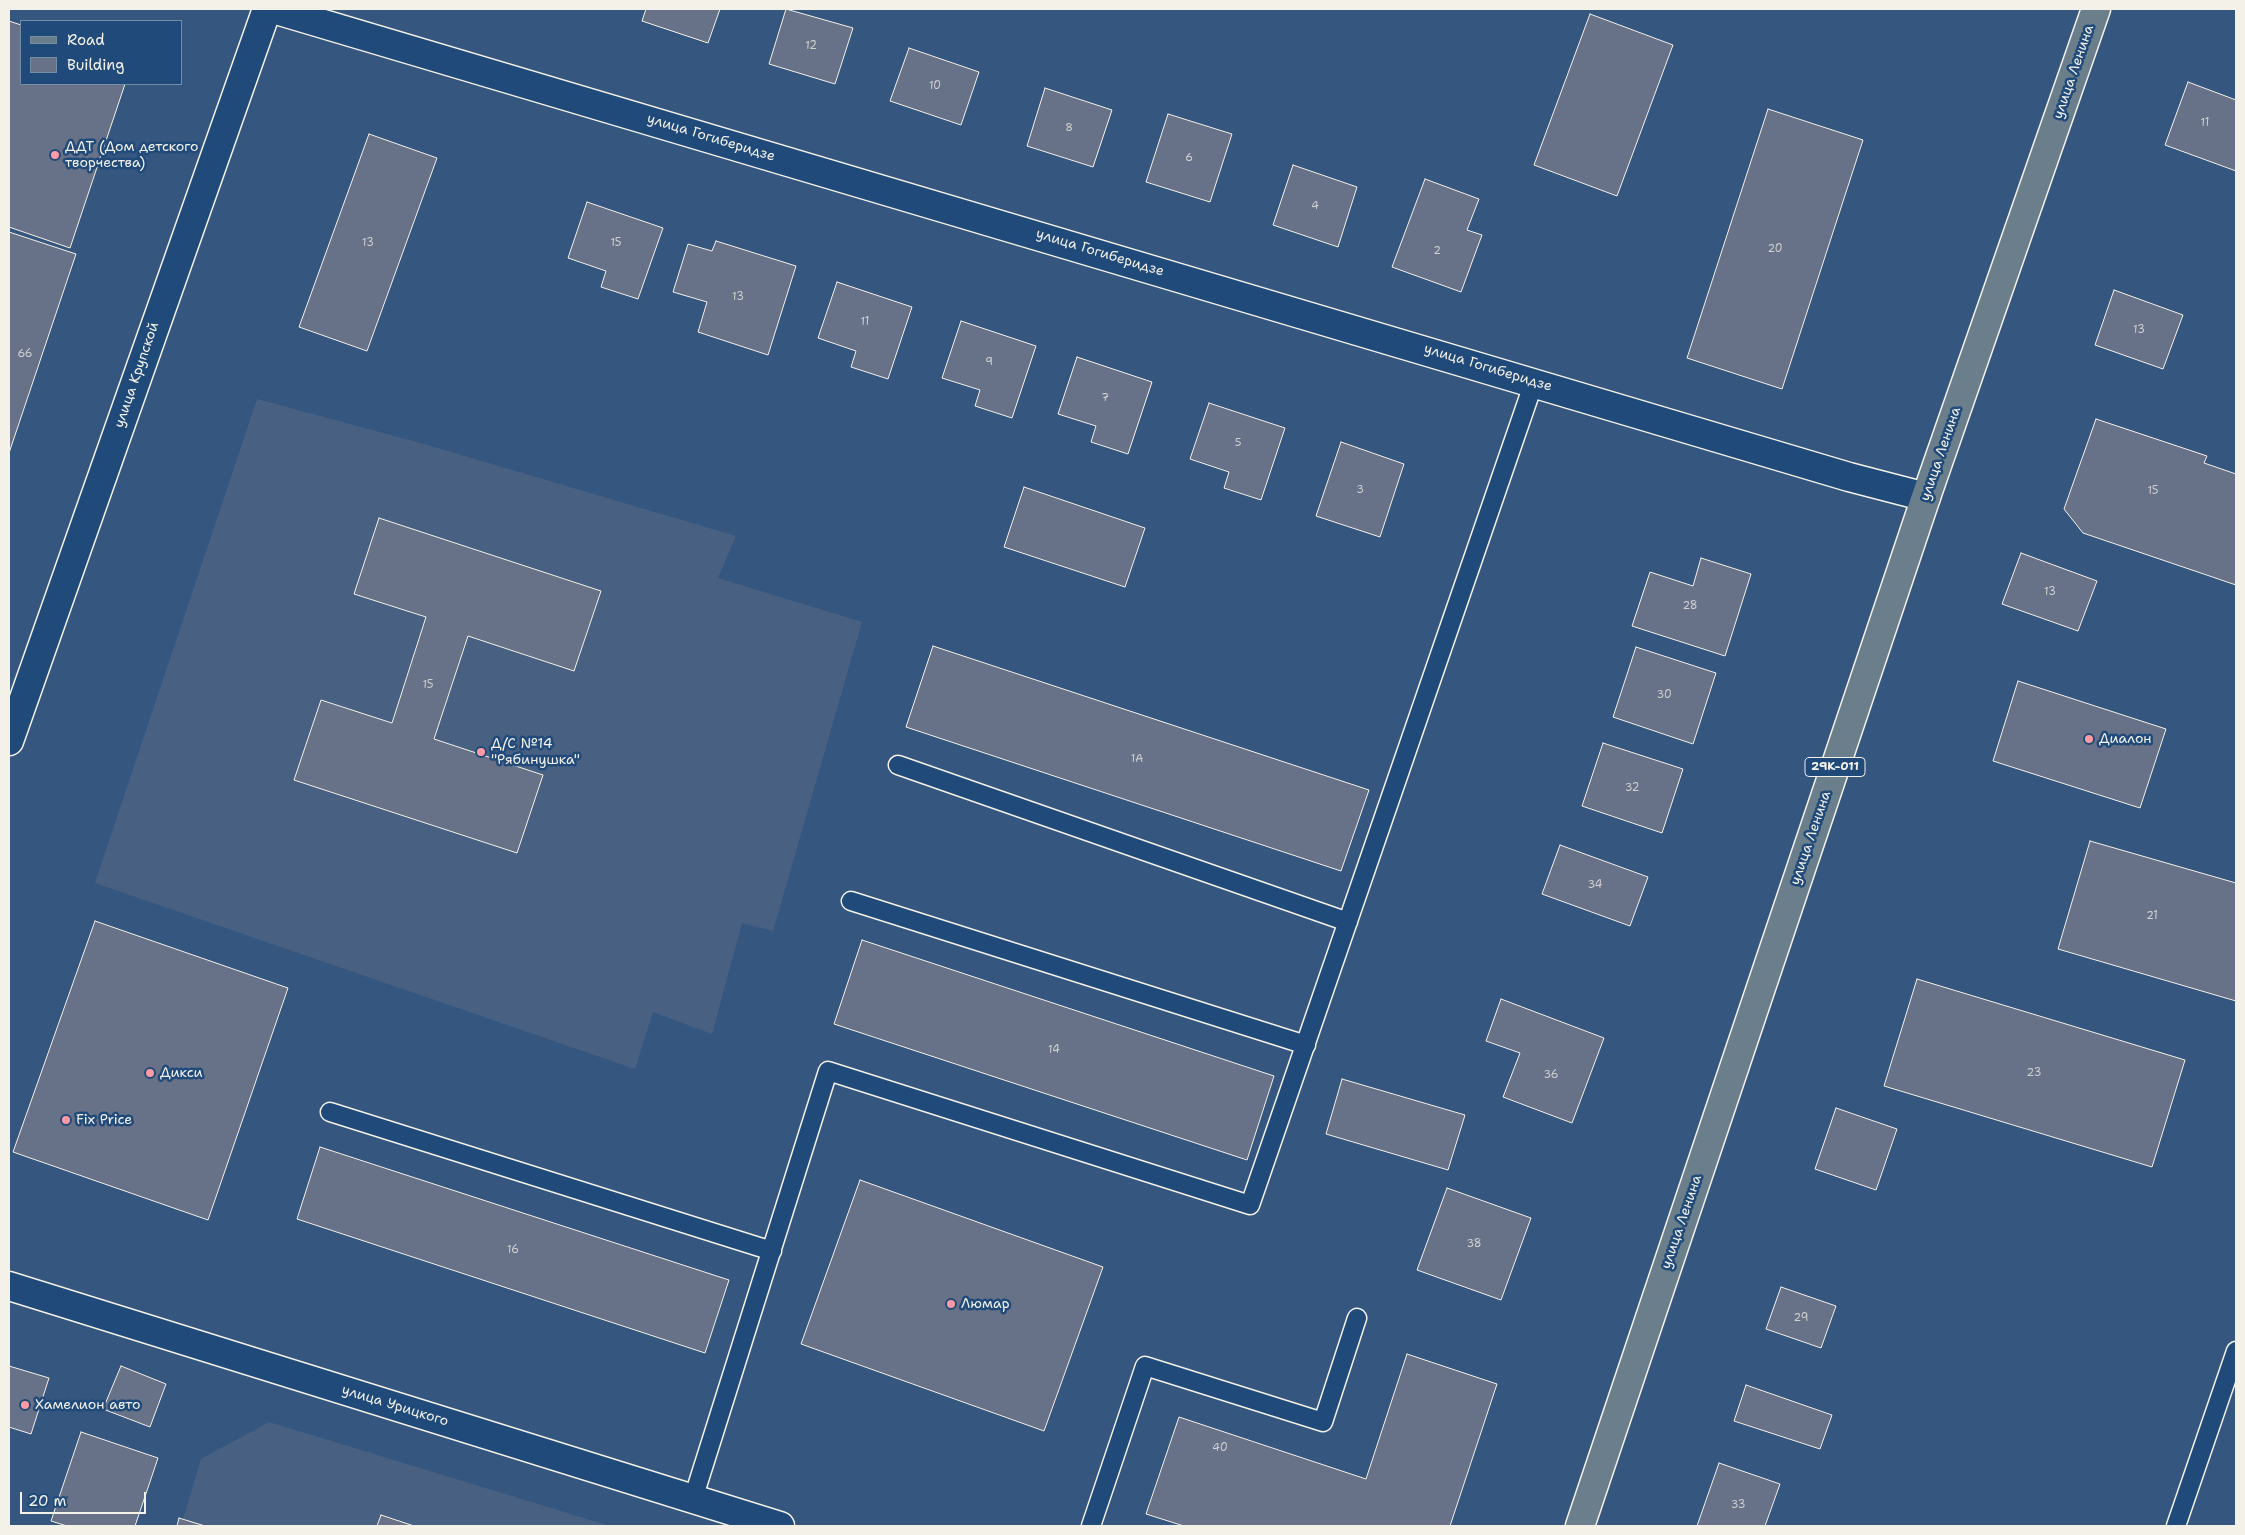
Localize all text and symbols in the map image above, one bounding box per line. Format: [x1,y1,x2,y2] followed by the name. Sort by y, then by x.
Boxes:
[20,20,182,85] legend
[2050,23,2098,121] street label: улица Ленина
[67,30,105,50] text: Road
[805,39,817,53] house number: 12
[67,55,124,75] text: Building
[929,79,941,93] house number: 10
[645,111,777,165] street label: улица Гогиберидзе
[2201,116,2209,130] house number: 11
[1065,121,1073,135] house number: 8
[65,139,198,172] place label: ДДТ (Дом детского творчества)
[49,149,61,161] marker: ДДТ (Дом детского творчества)
[1185,151,1193,165] house number: 6
[1311,199,1319,213] house number: 4
[1034,226,1166,280] street label: улица Гогиберидзе
[362,236,374,250] house number: 13
[610,236,622,250] house number: 15
[1767,242,1783,256] house number: 20
[1433,244,1441,258] house number: 2
[732,290,744,304] house number: 13
[861,315,869,329] house number: 11
[111,320,163,430] street label: улица Крупской
[2133,323,2145,337] house number: 13
[1422,341,1554,395] street label: улица Гогиберидзе
[17,347,33,361] house number: 66
[985,355,993,369] house number: 9
[1101,391,1109,405] house number: 7
[1917,405,1965,503] street label: улица Ленина
[1235,436,1241,450] house number: 5
[1356,483,1364,497] house number: 3
[2147,484,2159,498] house number: 15
[2044,585,2056,599] house number: 13
[1682,599,1698,613] house number: 28
[422,678,434,692] house number: 15
[1656,688,1672,702] house number: 30
[2099,731,2152,747] place label: Диалон
[2083,733,2095,745] marker: Диалон
[491,736,580,769] place label: Д/С №14 "Рябинушка"
[475,746,487,758] marker: Д/С №14 "Рябинушка"
[1131,752,1143,766] house number: 1А
[1805,758,1865,776] road number: 29К-011
[1625,781,1639,795] house number: 32
[1787,789,1835,887] street label: улица Ленина
[1588,878,1602,892] house number: 34
[2146,909,2158,923] house number: 21
[1048,1043,1060,1057] house number: 14
[160,1065,203,1081] place label: Дикси
[2027,1066,2041,1080] house number: 23
[144,1067,156,1079] marker: Дикси
[1543,1068,1559,1082] house number: 36
[76,1112,132,1128] place label: Fix Price
[60,1114,72,1126] marker: Fix Price
[1658,1173,1706,1271] street label: улица Ленина
[1466,1237,1482,1251] house number: 38
[507,1243,519,1257] house number: 16
[961,1296,1010,1312] place label: Люмар
[945,1298,957,1310] marker: Люмар
[1794,1311,1808,1325] house number: 29
[340,1382,450,1430] street label: улица Урицкого
[35,1397,141,1413] place label: Хамелион авто
[19,1399,31,1411] marker: Хамелион авто
[1212,1441,1228,1455] house number: 40
[22,1482,149,1514] scale bar
[28,1491,67,1511] text: 20 m
[1731,1498,1745,1512] house number: 33

